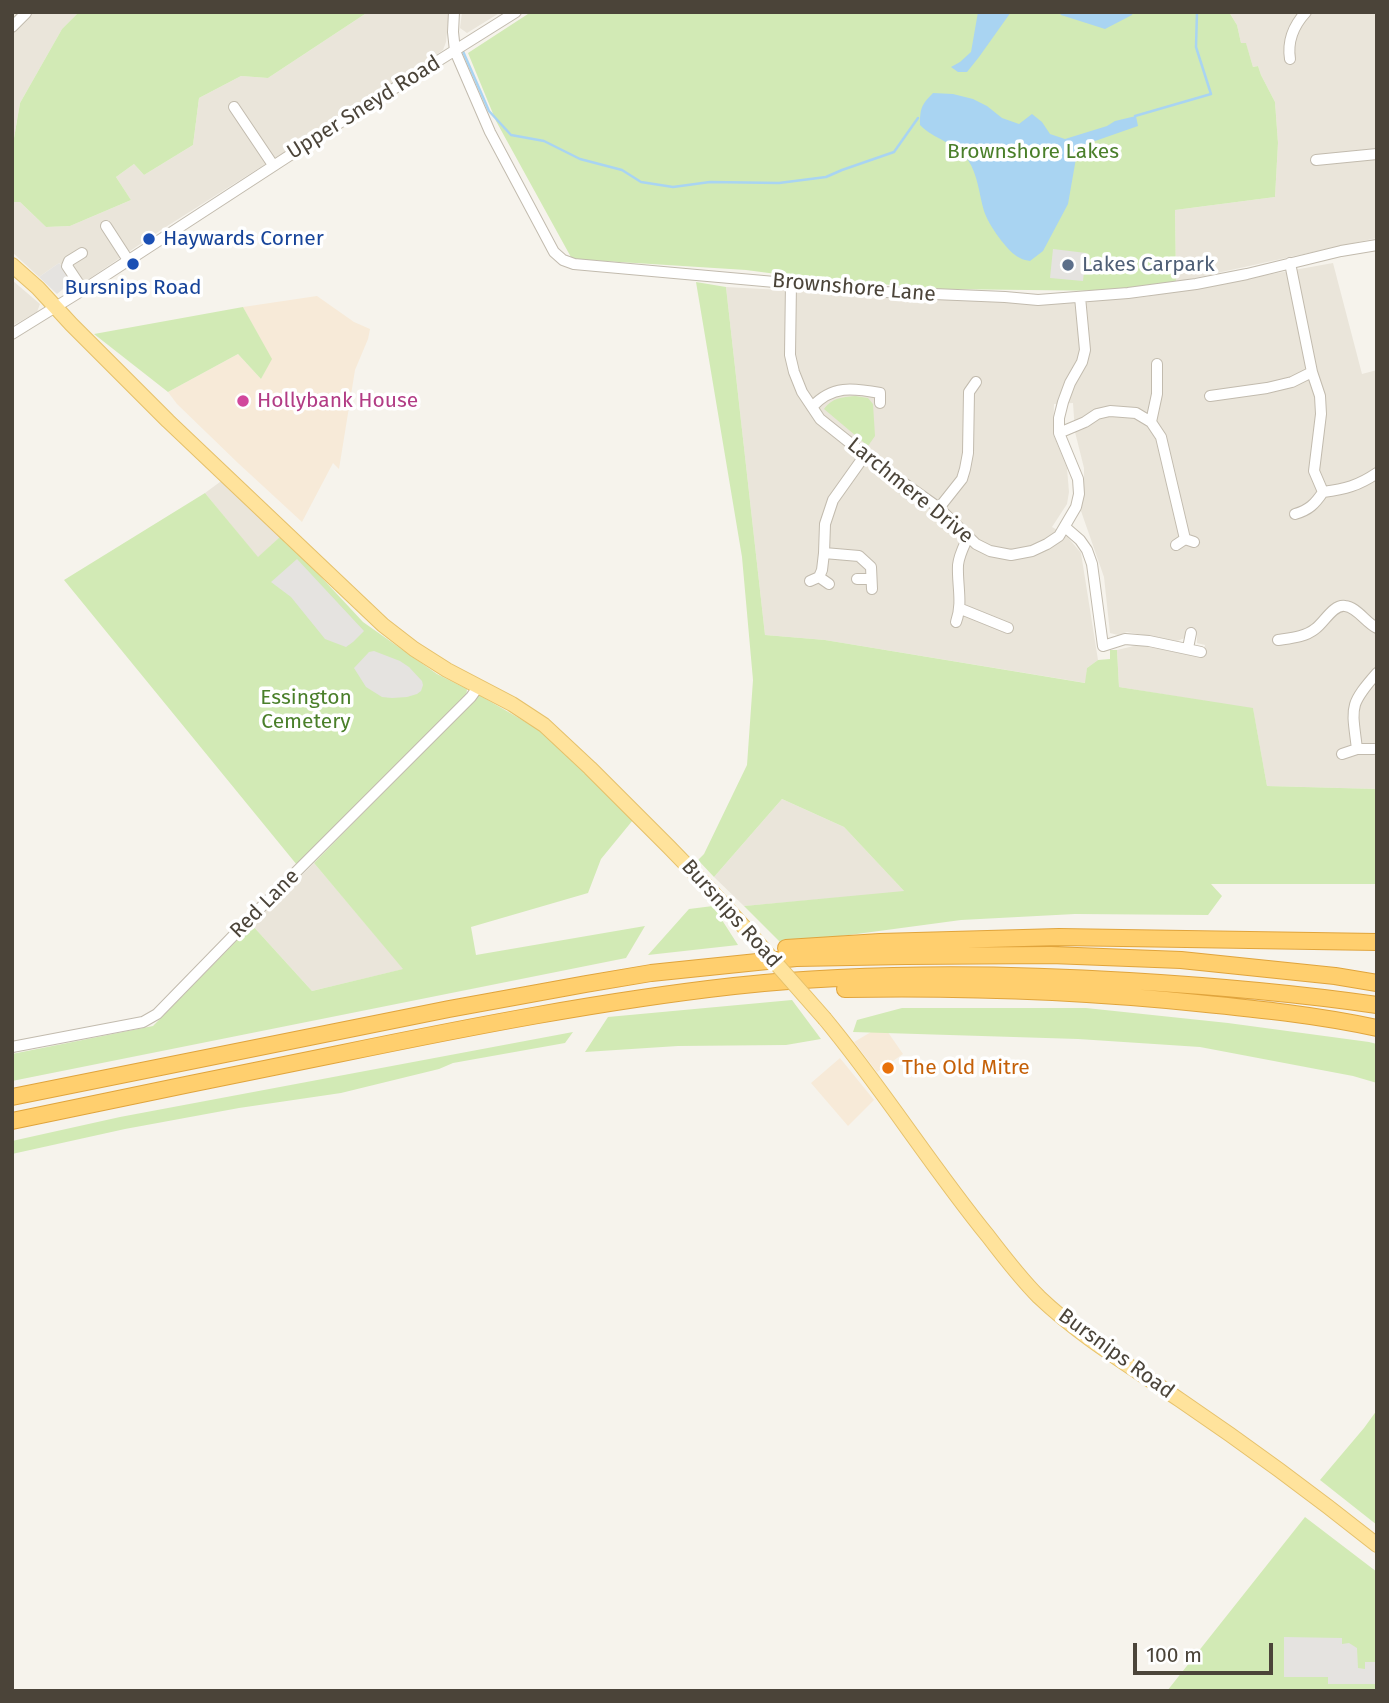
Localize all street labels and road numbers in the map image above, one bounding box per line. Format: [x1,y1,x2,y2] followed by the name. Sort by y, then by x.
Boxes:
[283,51,445,165] street label: Upper Sneyd Road
[771,268,937,308] street label: Brownshore Lane
[842,433,978,549] street label: Larchmere Drive
[676,855,786,973] street label: Bursnips Road
[225,864,305,944] street label: Red Lane
[1053,1304,1179,1404] street label: Bursnips Road

